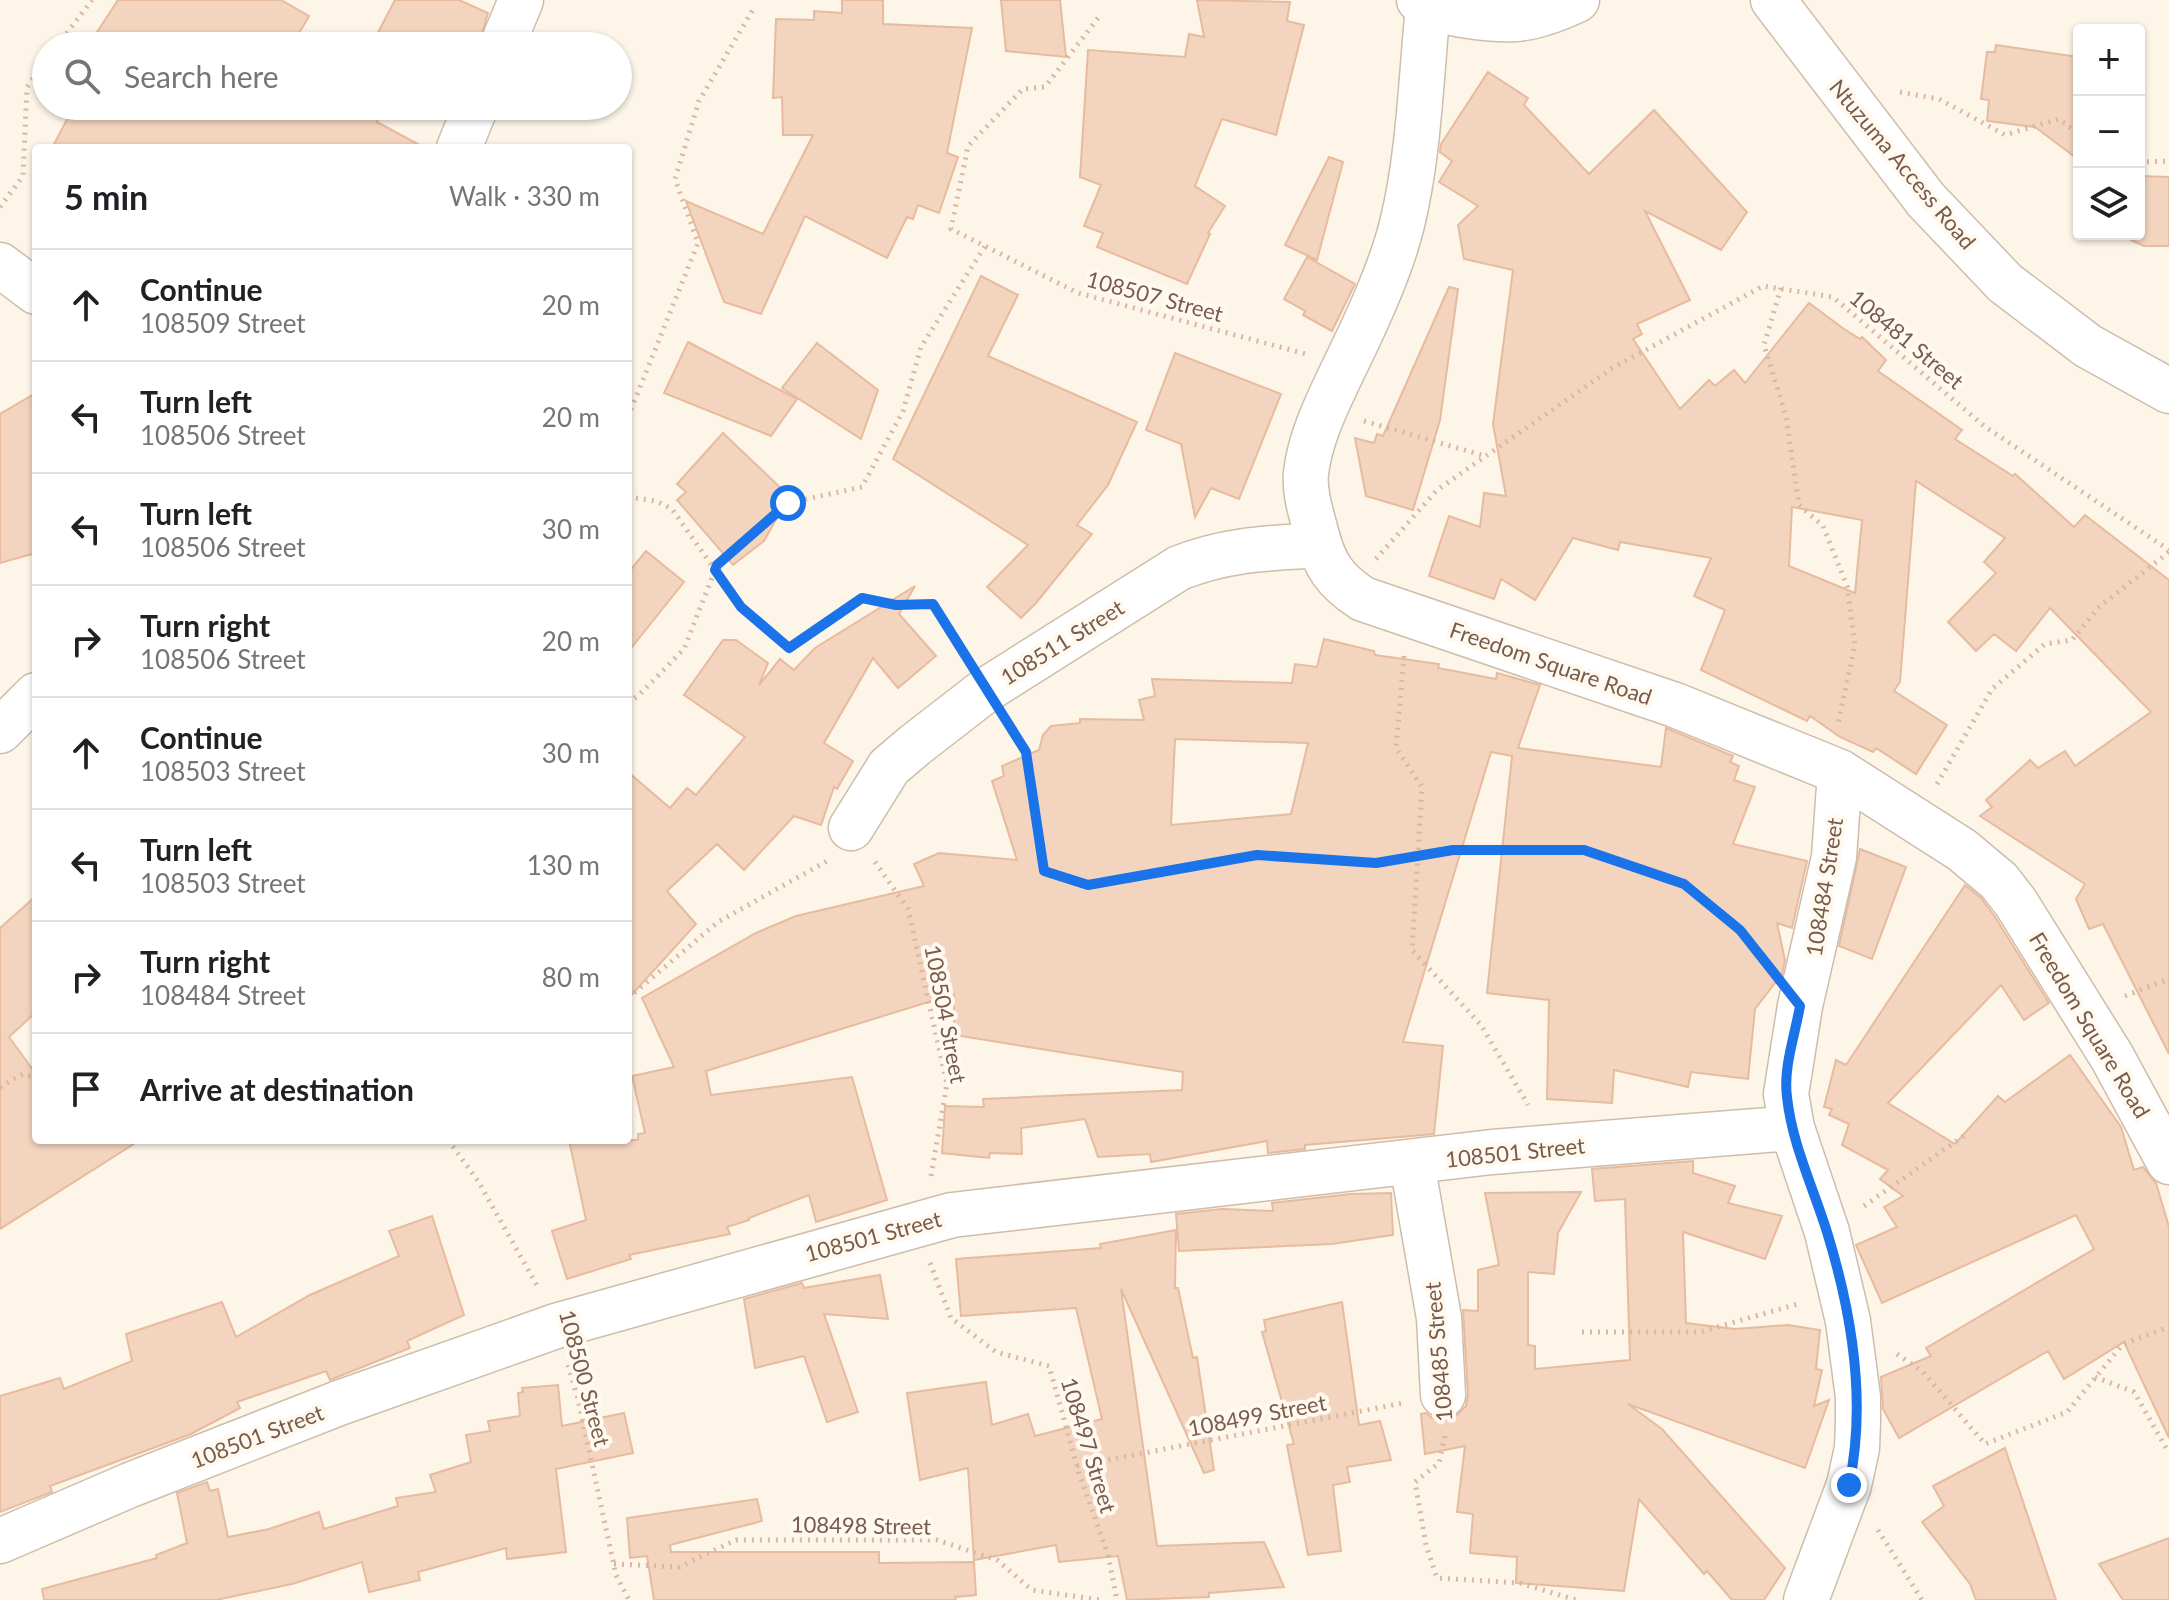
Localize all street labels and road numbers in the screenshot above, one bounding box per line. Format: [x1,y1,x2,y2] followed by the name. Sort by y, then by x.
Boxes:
[1824,74,1982,254] street label: Ntuzuma Access Road
[1084,265,1226,327] street label: 108507 Street
[1845,284,1969,394] street label: 108481 Street
[995,593,1129,691] street label: 108511 Street
[1446,616,1656,710] street label: Freedom Square Road
[1800,816,1848,958] street label: 108484 Street
[2024,927,2156,1123] street label: Freedom Square Road
[919,943,973,1085] street label: 108504 Street
[1444,1131,1586,1173] street label: 108501 Street
[802,1205,944,1267] street label: 108501 Street
[1418,1281,1458,1423] street label: 108485 Street
[554,1307,616,1449] street label: 108500 Street
[1056,1374,1122,1516] street label: 108497 Street
[1186,1388,1328,1442] street label: 108499 Street
[187,1398,327,1474] street label: 108501 Street
[791,1510,931,1540] street label: 108498 Street

